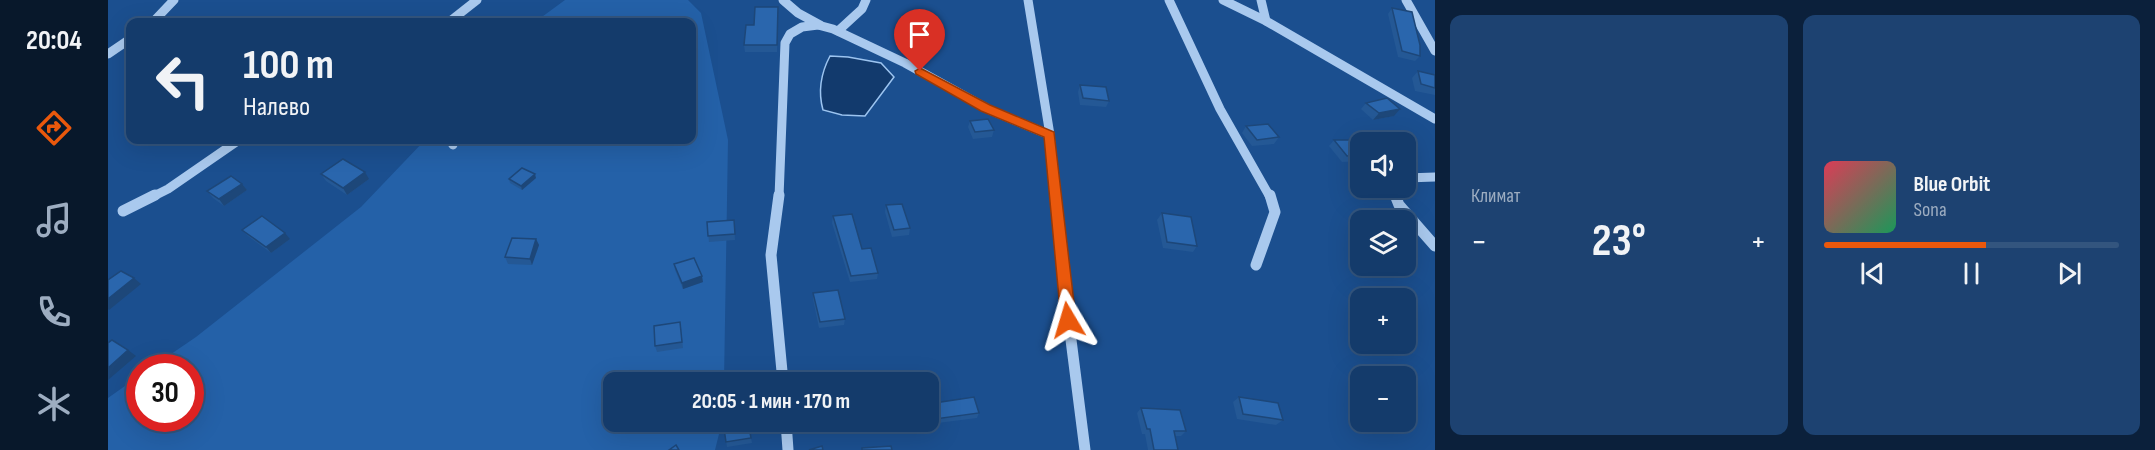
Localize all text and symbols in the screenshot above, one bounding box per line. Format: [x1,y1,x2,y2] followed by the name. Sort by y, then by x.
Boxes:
[894,9,945,71] pin
[903,18,936,51] icon: arrive
[26,25,82,57] text: 20:04
[243,40,334,91] text: 100 m
[144,42,222,120] icon: left
[243,91,310,123] text: Налево
[33,107,75,149] icon: directions
[1350,132,1416,432] map controls
[1350,132,1416,198] button: sound
[1914,171,1990,198] text: Blue Orbit
[1471,184,1521,208] text: Климат
[1914,198,1947,222] text: Sona
[33,199,75,241] icon: music
[1350,210,1416,276] button: layers
[1592,214,1646,269] text: 23°
[1471,222,1487,262] text: −
[1750,222,1766,262] text: +
[1856,257,1889,290] icon: previous
[1955,257,1988,290] icon: pause
[2053,257,2086,290] icon: next
[1036,288,1100,352] position arrow
[1350,288,1416,354] button: +
[33,291,75,333] icon: phone
[126,354,204,432] speed limit sign: 30
[1350,366,1416,432] button: −
[33,383,75,425] icon: climate
[692,388,850,415] text: 20:05 · 1 мин · 170 m

